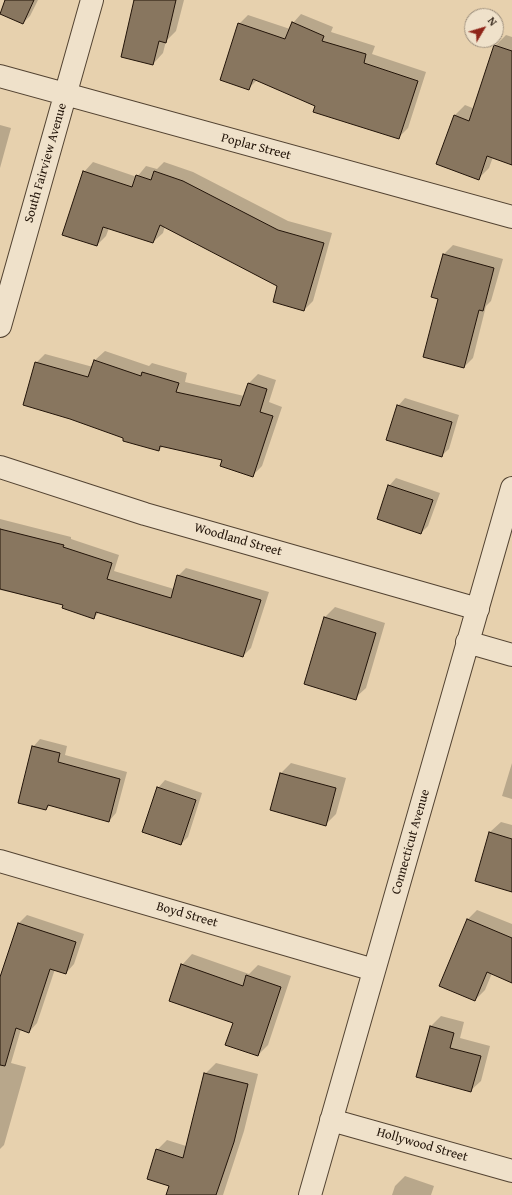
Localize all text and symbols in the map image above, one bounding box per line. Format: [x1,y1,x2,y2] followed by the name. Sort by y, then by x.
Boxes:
[464,8,504,48] north arrow
[484,13,501,29] text: N
[21,101,71,225] street label: South Fairview Avenue
[219,130,293,164] street label: Poplar Street
[192,520,284,560] street label: Woodland Street
[389,788,433,896] street label: Connecticut Avenue
[154,899,220,931] street label: Boyd Street
[375,1125,469,1165] street label: Hollywood Street

